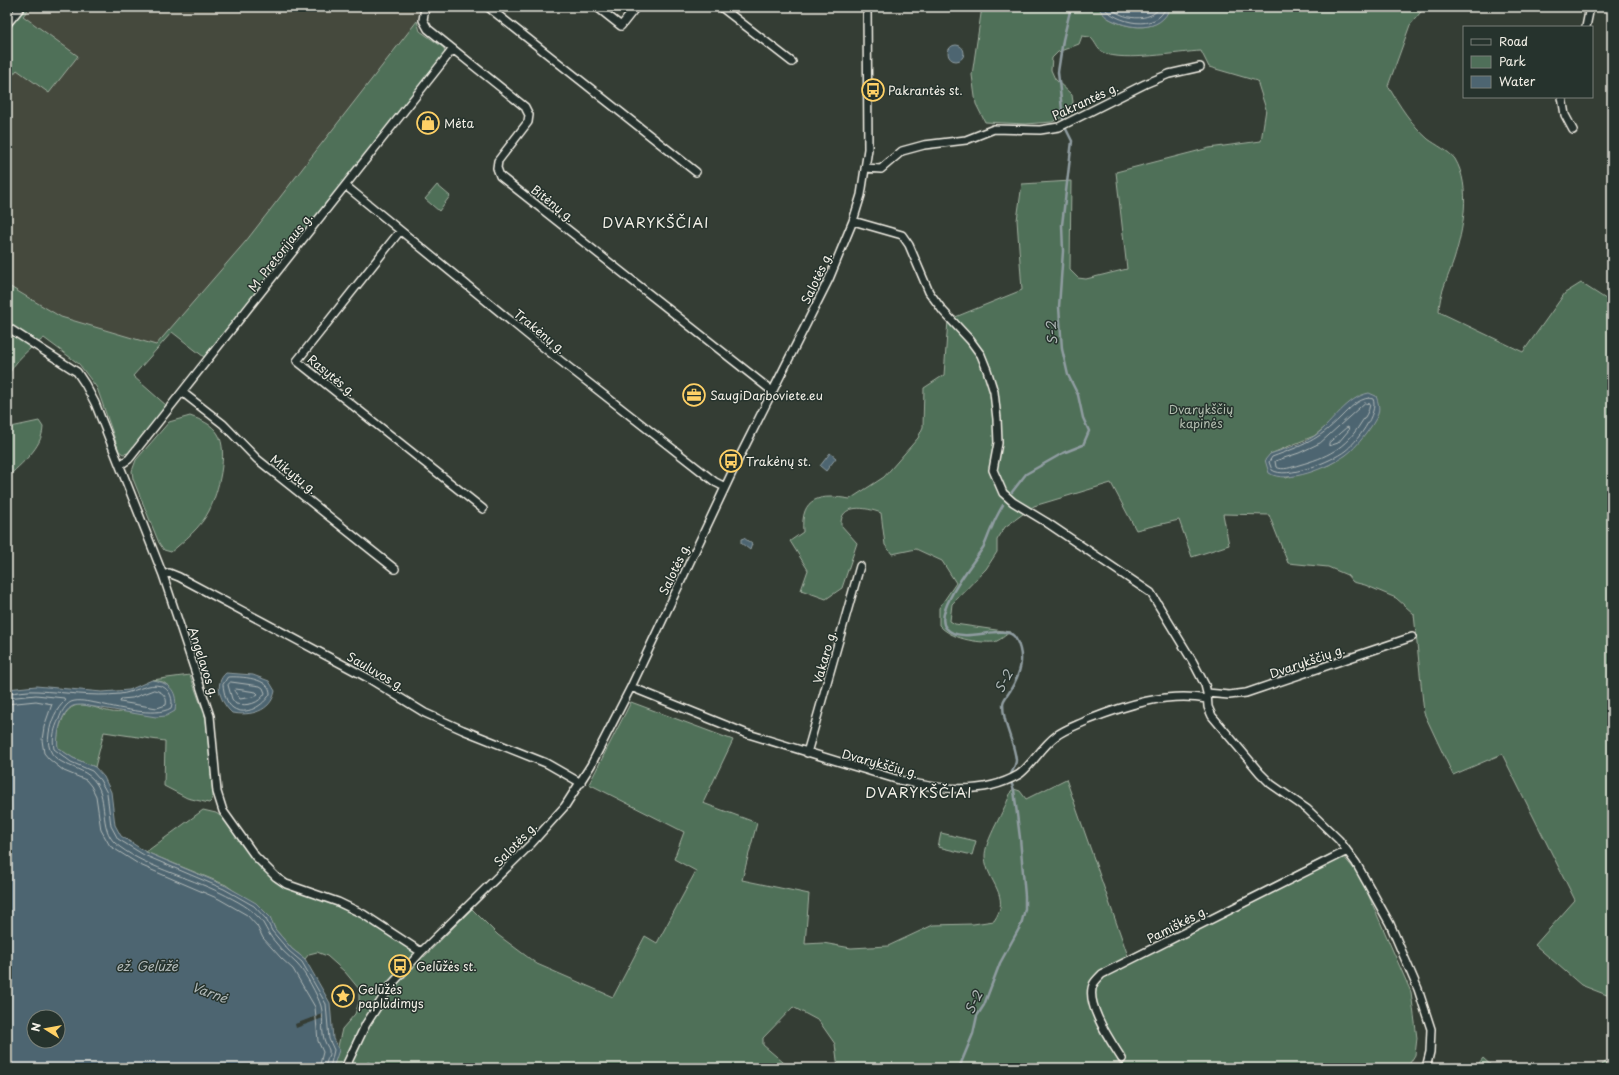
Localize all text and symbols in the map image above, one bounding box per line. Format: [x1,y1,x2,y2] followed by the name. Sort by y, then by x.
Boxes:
[1463,26,1593,98] legend
[1499,32,1528,50] text: Road
[1499,52,1526,70] text: Park
[1499,72,1536,90] text: Water
[860,77,886,103] bus stop icon: Pakrantės st.
[1049,78,1121,124] street label: Pakrantės g.
[888,81,963,99] place label: Pakrantės st.
[415,110,441,136] shop icon: Mėta
[444,114,474,132] place label: Mėta
[527,180,579,226] street label: Bitėnų g.
[244,209,316,295] street label: M. Pretorijaus g.
[602,212,710,233] district label: DVARYKŠČIAI
[796,249,836,307] street label: Salotės g.
[510,304,570,358] street label: Trakėnų g.
[1041,320,1061,345] water label: S-2
[304,350,360,400] street label: Rasytės g.
[681,382,707,408] office icon: SaugiDarboviete.eu
[710,386,823,404] place label: SaugiDarboviete.eu
[1169,400,1233,432] park label: Dvarykščių kapinės
[718,448,744,474] bus stop icon: Trakėnų st.
[267,450,321,498] street label: Mikytų g.
[746,452,811,470] place label: Trakėnų st.
[654,540,694,598] street label: Salotės g.
[184,624,224,700] street label: Angelavos g.
[808,628,840,686] street label: Vakaro g.
[1267,640,1347,682] street label: Dvarykščių g.
[344,647,408,695] street label: Sauluvos g.
[989,666,1017,696] water label: S-2
[840,744,920,782] street label: Dvarykščių g.
[865,782,973,803] district label: DVARYKŠČIAI
[489,818,541,870] street label: Salotės g.
[1143,901,1211,947] street label: Pamiškės g.
[387,953,413,979] bus stop icon: Gelūžės st.
[116,956,179,975] water label: ež. Gelūžė
[416,957,477,975] place label: Gelūžės st.
[189,977,231,1007] water label: Varnė
[358,980,424,1012] place label: Gelūžės paplūdimys
[330,983,356,1009] place icon: Gelūžės paplūdimys
[959,987,987,1017] water label: S-2
[26,1009,66,1049] north arrow
[27,1021,45,1033] text: N

